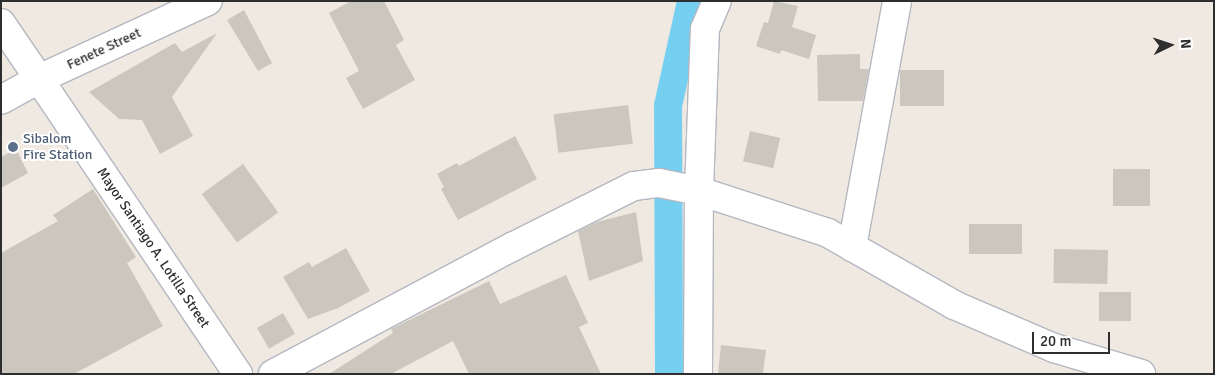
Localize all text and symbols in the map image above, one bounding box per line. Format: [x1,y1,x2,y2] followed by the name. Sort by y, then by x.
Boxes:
[1145,20,1195,70] north arrow
[64,25,144,73] street label: Fenete Street
[1177,38,1194,49] text: N
[23,131,92,164] place label: Sibalom Fire Station
[7,141,19,153] marker: Sibalom Fire Station
[93,165,213,331] street label: Mayor Santiago A. Lotilla Street
[1035,322,1112,354] scale bar
[1040,332,1071,350] text: 20 m

